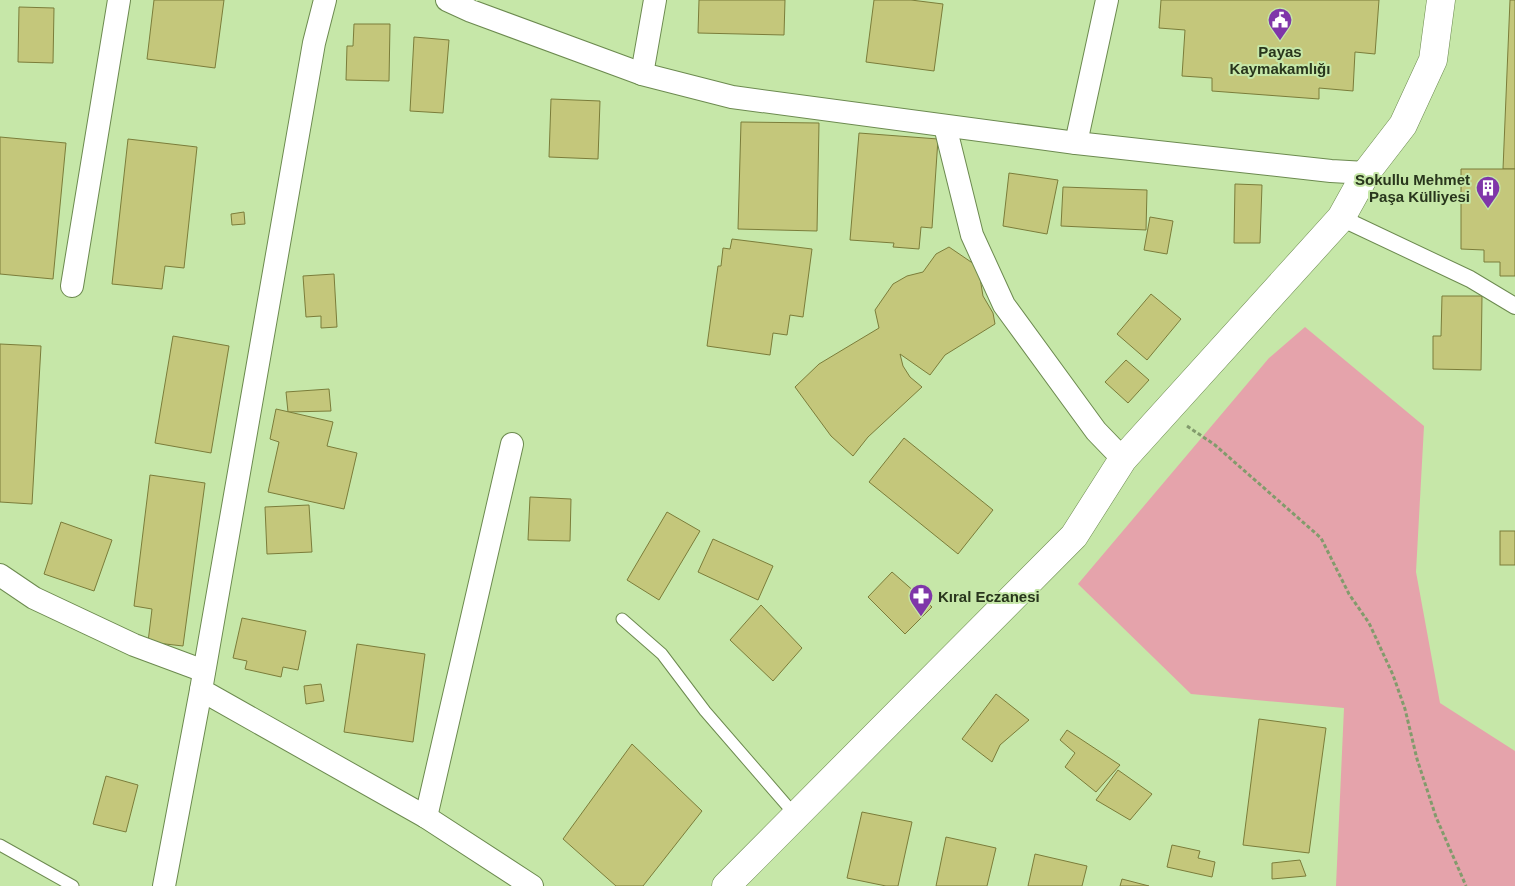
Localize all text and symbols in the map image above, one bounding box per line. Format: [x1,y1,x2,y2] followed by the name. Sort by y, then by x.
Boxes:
[1267,7,1293,41] public building icon: Payas Kaymakamlığı
[1230,43,1330,77] place label: Payas Kaymakamlığı
[1355,171,1470,205] place label: Sokullu Mehmet Paşa Külliyesi
[1475,175,1501,209] building icon: Sokullu Mehmet Paşa Külliyesi
[908,583,934,617] pharmacy icon: Kıral Eczanesi
[938,588,1040,605] place label: Kıral Eczanesi

